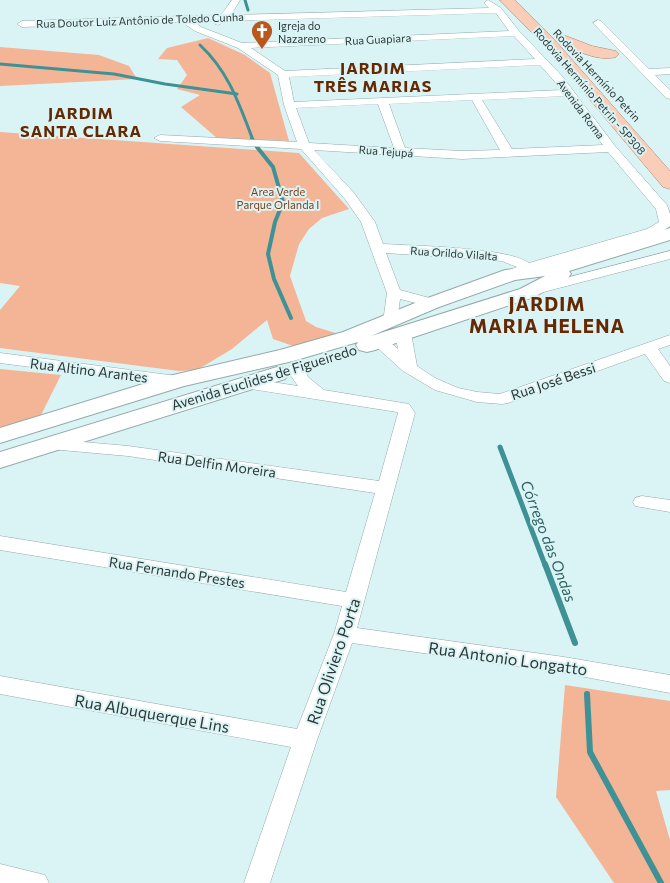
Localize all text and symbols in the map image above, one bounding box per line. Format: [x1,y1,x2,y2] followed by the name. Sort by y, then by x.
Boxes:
[36,10,244,30] street label: Rua Doutor Luiz Antônio de Toledo Cunha
[250,19,274,50] church icon: Igreja do Nazareno
[278,19,327,45] place label: Igreja do Nazareno
[531,25,649,157] street label: Rodovia Hermínio Petrin - SP308
[551,26,643,124] street label: Rodovia Hermínio Petrin
[345,31,411,47] street label: Rua Guapiara
[314,58,432,95] district label: JARDIM TRÊS MARIAS
[555,77,607,141] street label: Avenida Roma
[20,103,142,140] district label: JARDIM SANTA CLARA
[358,143,414,159] street label: Rua Tejupá
[237,185,319,211] park label: Area Verde Parque Orlanda I
[410,243,498,263] street label: Rua Orildo Vilalta
[469,292,625,337] district label: JARDIM MARIA HELENA
[169,341,359,413] street label: Avenida Euclides de Figueiredo
[29,354,149,386] street label: Rua Altino Arantes
[508,359,598,403] street label: Rua José Bessi
[157,447,277,481] street label: Rua Delfin Moreira
[517,478,581,605] water label: Córrego das Ondas
[108,553,246,591] street label: Rua Fernando Prestes
[302,595,364,727] street label: Rua Oliviero Porta
[427,637,589,679] street label: Rua Antonio Longatto
[73,690,231,736] street label: Rua Albuquerque Lins

